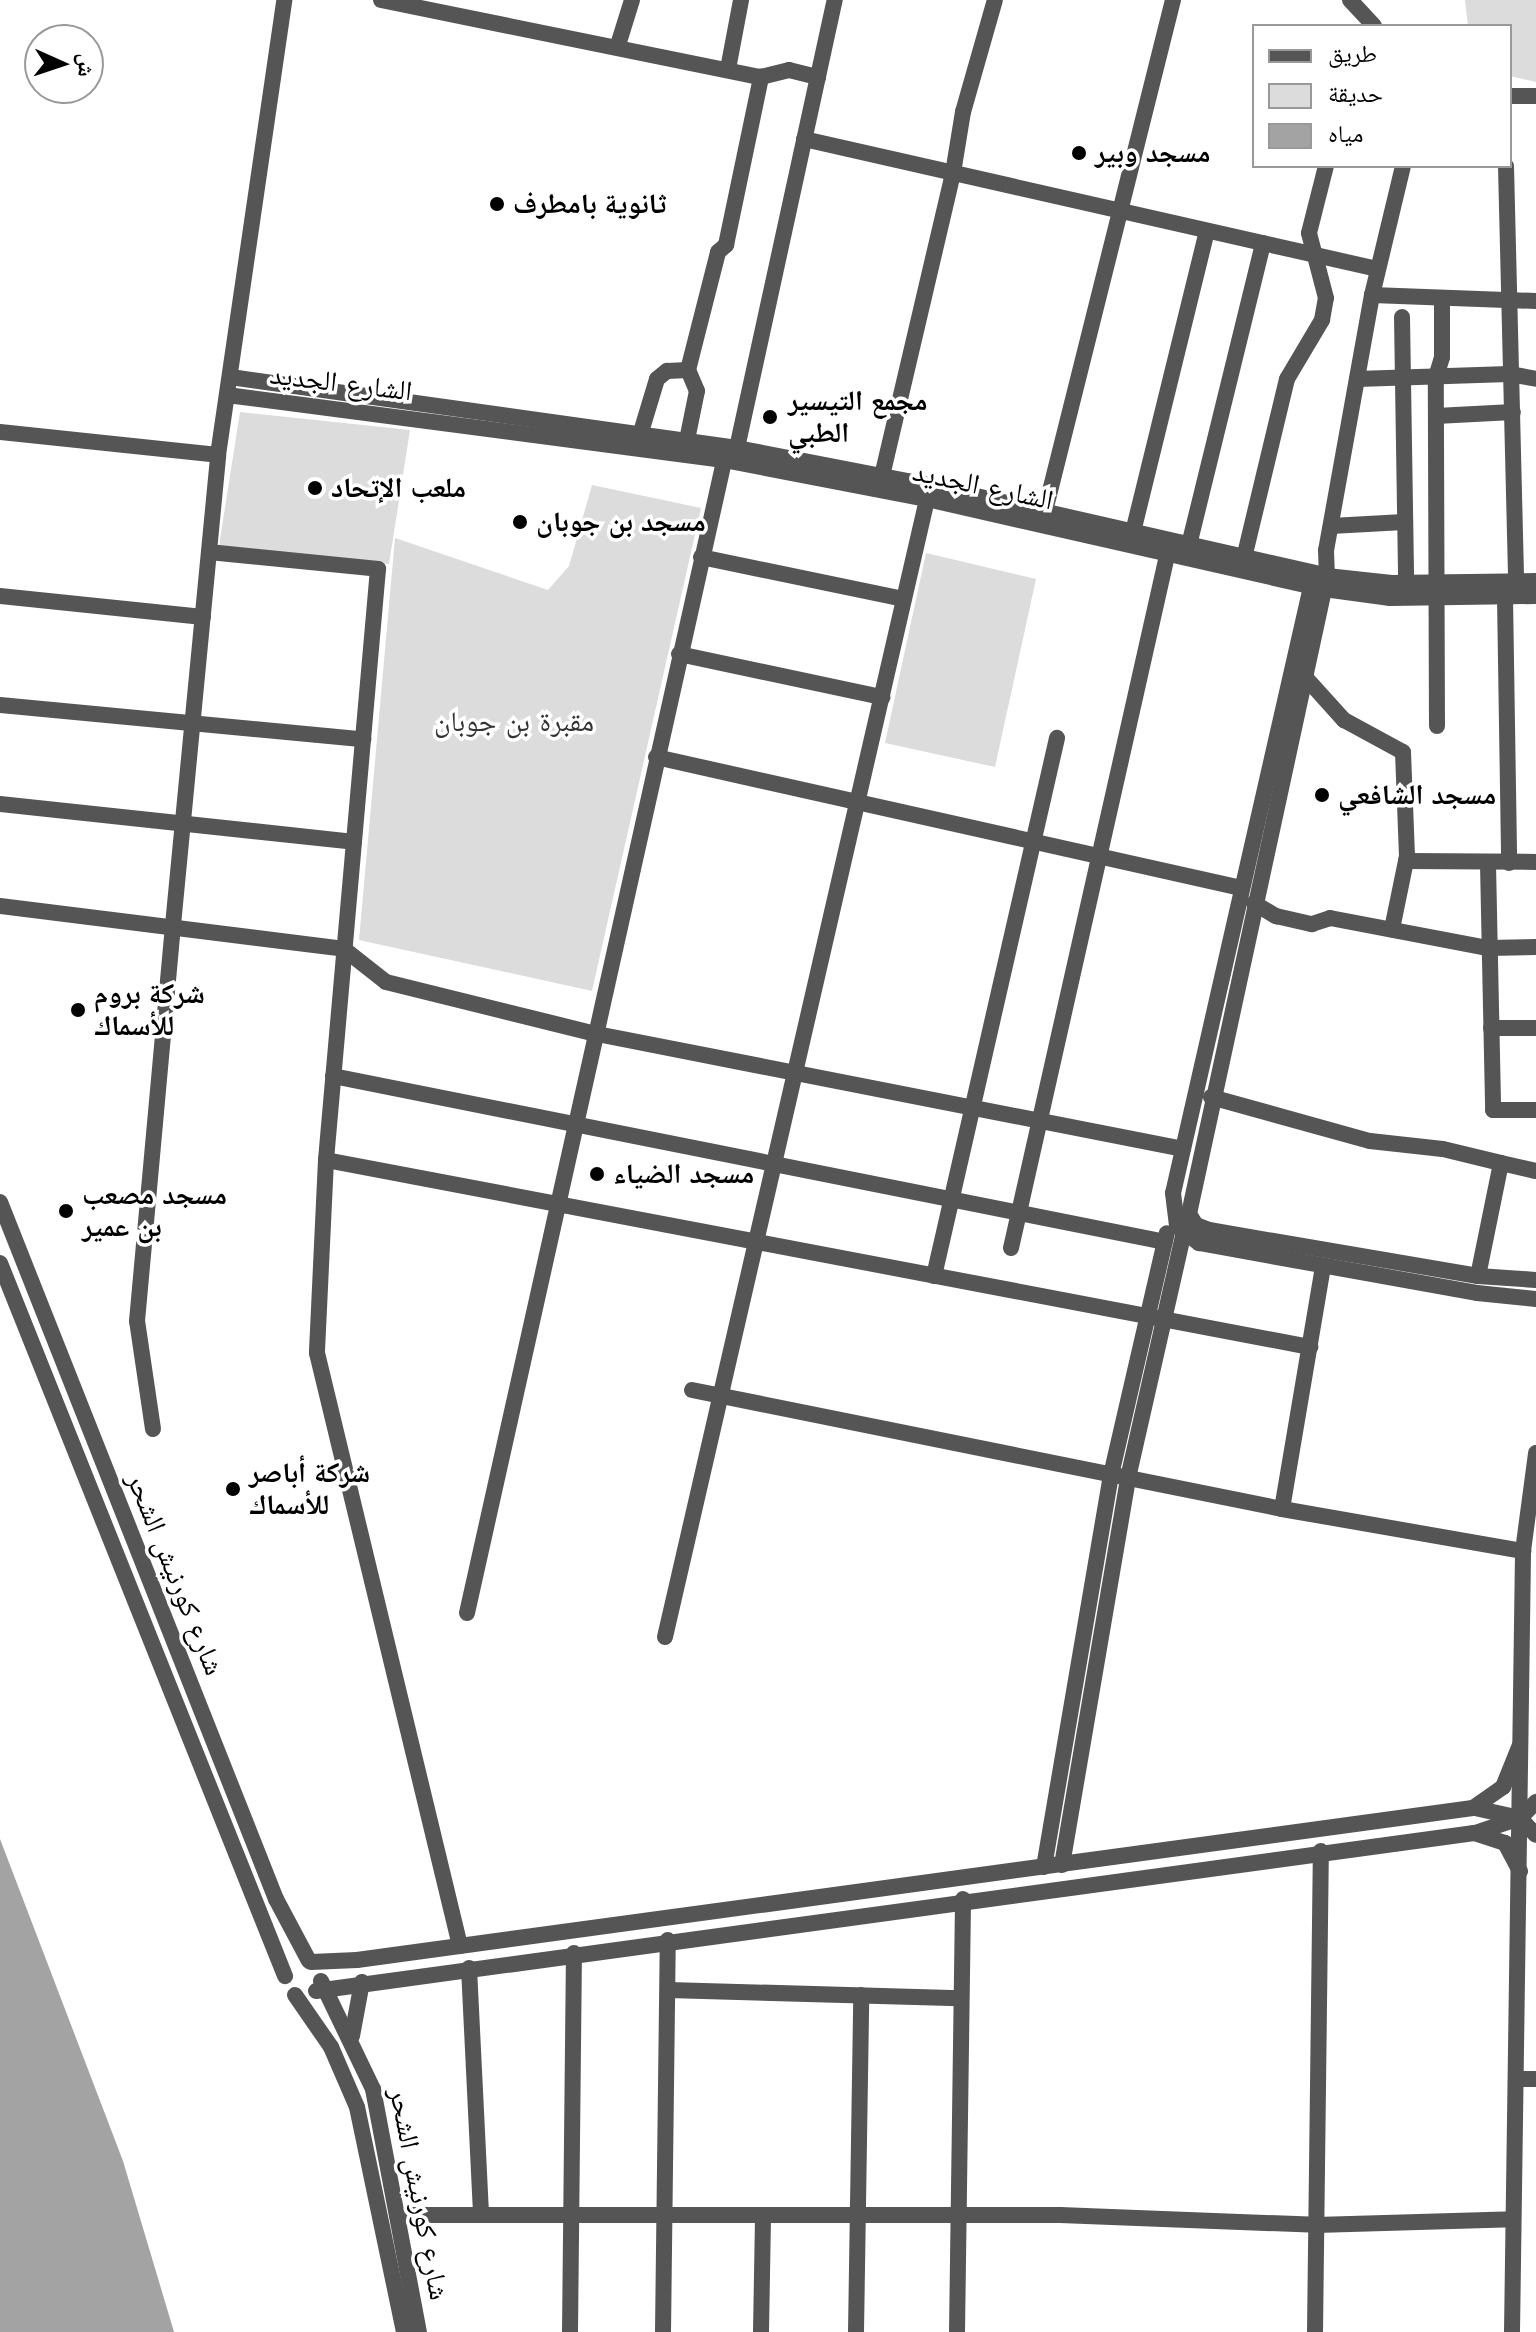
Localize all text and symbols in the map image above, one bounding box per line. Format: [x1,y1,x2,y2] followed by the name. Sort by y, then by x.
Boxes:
[24,24,104,104] north arrow
[1252,24,1512,168] legend
[1328,40,1377,68] text: طريق
[73,53,100,77] text: ش
[1328,80,1383,108] text: حديقة
[1328,120,1363,148] text: مياه
[1095,136,1210,170] place label: مسجد وبير
[1070,144,1088,162] marker: مسجد وبير
[513,187,666,221] place label: ثانوية بامطرف
[488,195,506,213] marker: ثانوية بامطرف
[268,358,414,408] street label: الشارع الجديد
[788,384,927,450] place label: مجمع التيسير الطبي
[759,406,781,428] marker: مجمع التيسير الطبي
[910,455,1056,517] street label: الشارع الجديد
[331,471,466,505] place label: ملعب الإتحاد
[306,479,324,497] marker: ملعب الإتحاد
[536,505,706,539] place label: مسجد بن جوبان
[511,513,529,531] marker: مسجد بن جوبان
[434,705,594,739] park label: مقبرة بن جوبان
[1338,778,1496,812] place label: مسجد الشافعي
[1313,786,1331,804] marker: مسجد الشافعي
[94,977,205,1043] place label: شركة بروم للأسماك
[69,1001,87,1019] marker: شركة بروم للأسماك
[613,1157,754,1191] place label: مسجد الضياء
[588,1165,606,1183] marker: مسجد الضياء
[82,1178,227,1244] place label: مسجد مصعب بن عمير
[57,1202,75,1220] marker: مسجد مصعب بن عمير
[249,1456,370,1522] place label: شركة أباصر للأسماك
[119,1468,231,1680] street label: شارع كورنيش الشحر
[224,1480,242,1498] marker: شركة أباصر للأسماك
[382,2085,456,2303] street label: شارع كورنيش الشحر

